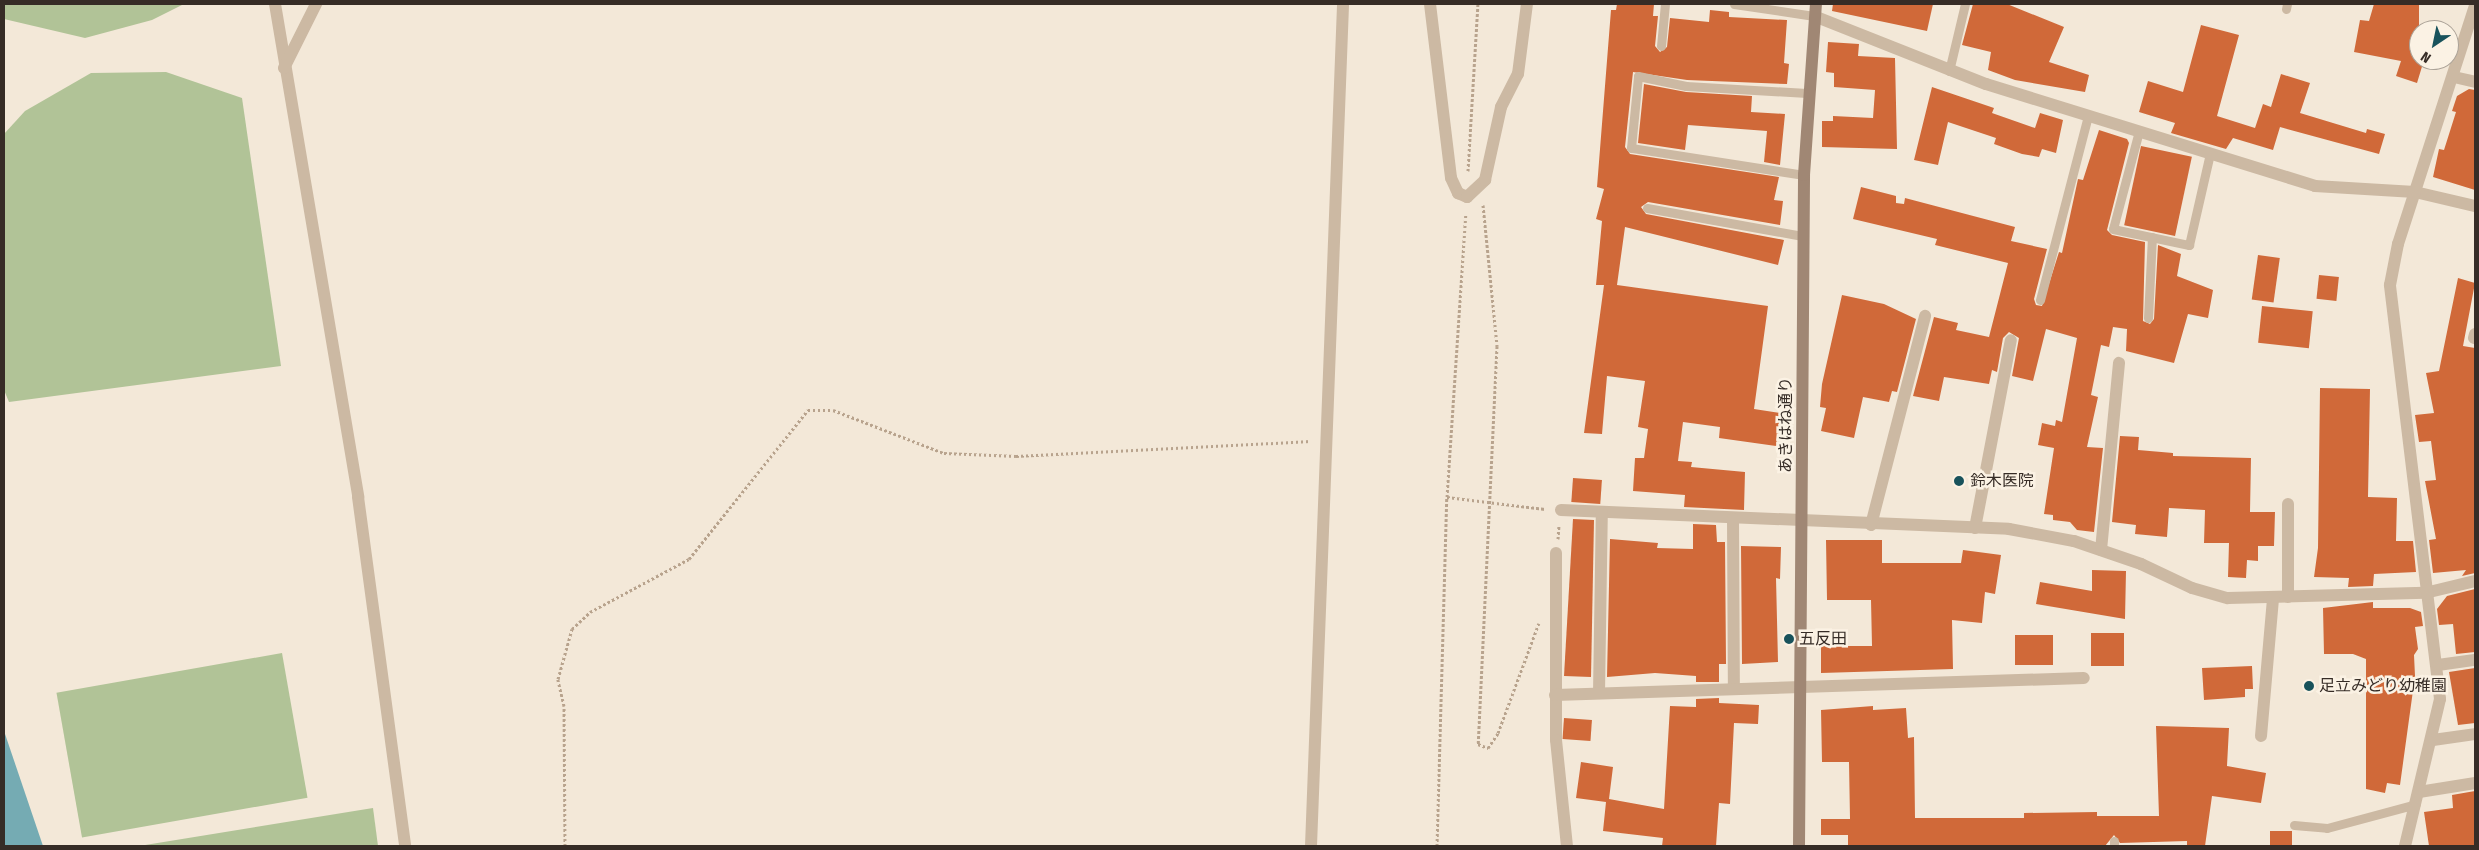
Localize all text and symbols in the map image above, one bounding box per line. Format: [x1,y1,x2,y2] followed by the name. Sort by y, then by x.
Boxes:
[2409,20,2459,70] north arrow
[2418,48,2434,66] text: N
[1776,377,1796,473] street label: あきはね通り
[1970,471,2034,491] place label: 鈴木医院
[1952,474,1966,488] marker: 鈴木医院
[1799,629,1847,649] place label: 五反田
[1783,633,1795,645] marker: 五反田
[2319,676,2447,696] place label: 足立みどり幼稚園
[2303,680,2315,692] marker: 足立みどり幼稚園

